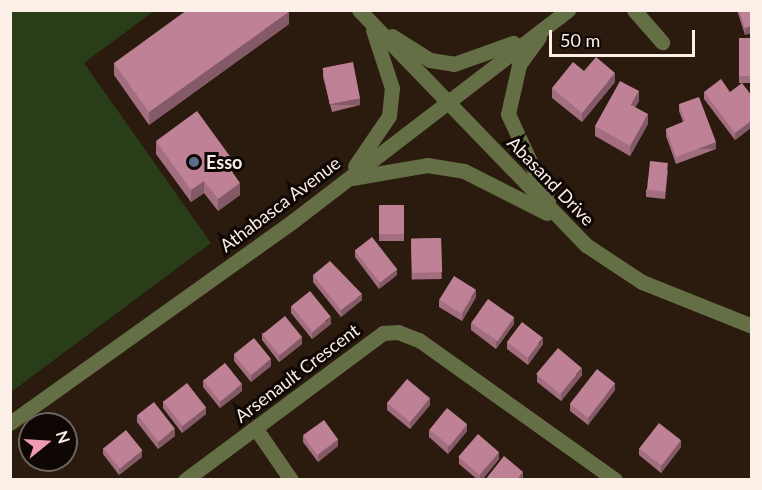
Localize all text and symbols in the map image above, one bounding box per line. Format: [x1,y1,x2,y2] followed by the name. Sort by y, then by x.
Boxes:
[552,18,698,56] scale bar
[560,29,600,51] text: 50 m
[503,132,599,230] street label: Abasand Drive
[206,151,242,173] place label: Esso
[215,152,345,256] street label: Athabasca Avenue
[187,155,201,169] marker: Esso
[231,319,363,427] street label: Arsenault Crescent
[18,412,78,472] north arrow
[53,428,75,446] text: N

